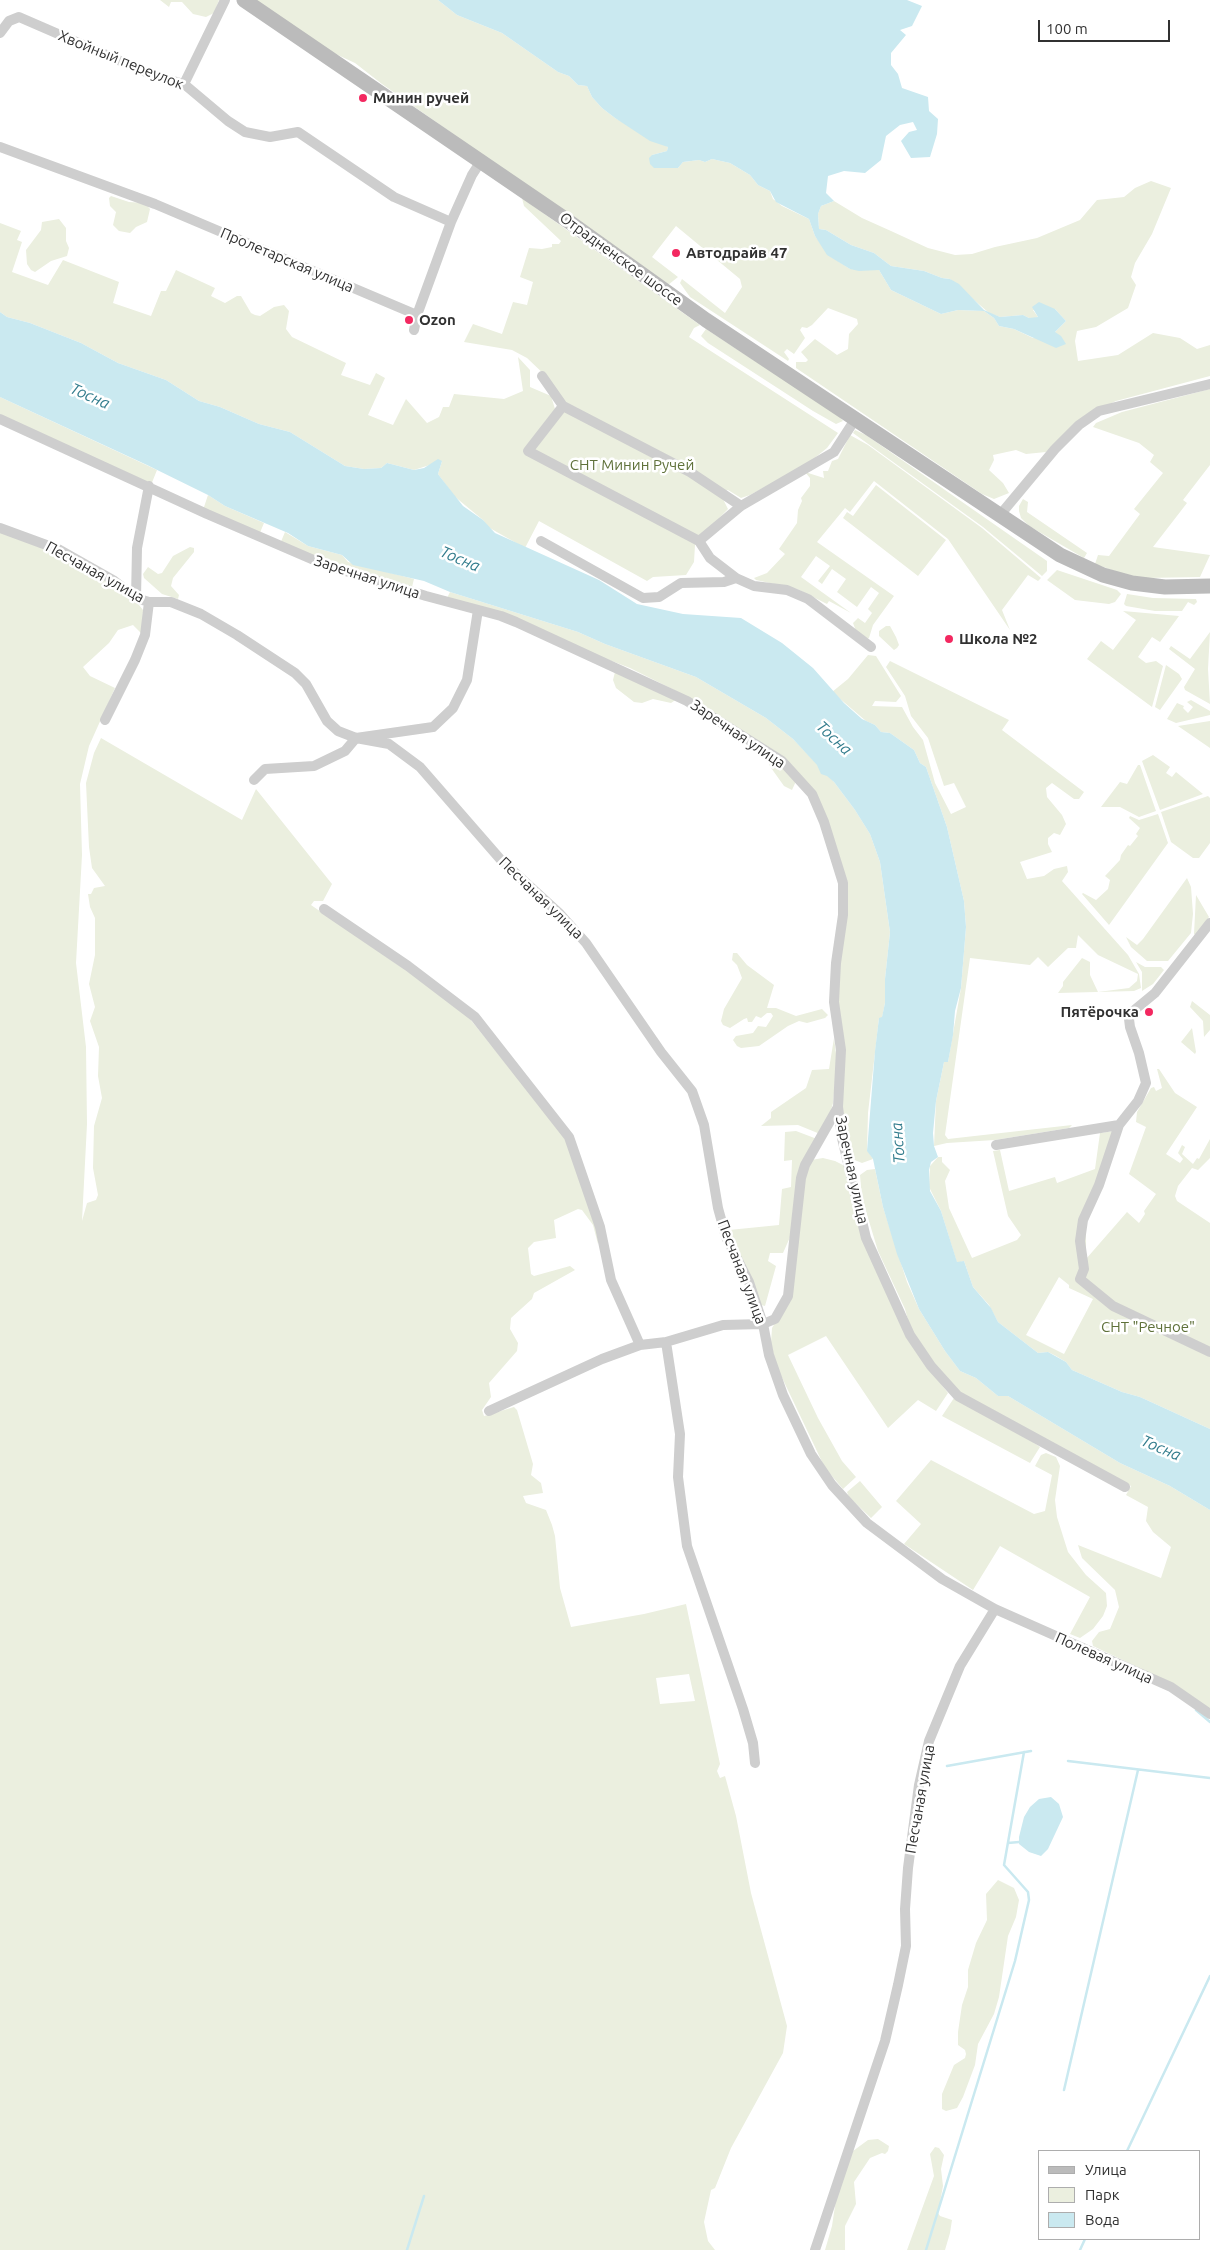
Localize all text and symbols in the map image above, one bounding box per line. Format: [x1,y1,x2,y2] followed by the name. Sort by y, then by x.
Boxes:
[1040,10,1172,42] scale bar
[1046,20,1088,37] text: 100 m
[56,27,186,93] street label: Хвойный переулок
[373,89,469,107] place label: Минин ручей
[357,92,369,104] marker: Минин ручей
[556,208,686,310] street label: Отрадненское шоссе
[218,224,356,296] street label: Пролетарская улица
[686,244,787,262] place label: Автодрайв 47
[670,247,682,259] marker: Автодрайв 47
[419,311,456,329] place label: Ozon
[403,314,415,326] marker: Ozon
[67,379,113,413] water label: Тосна
[570,456,694,474] park label: СНТ Минин Ручей
[42,537,148,607] street label: Песчаная улица
[437,542,483,576] water label: Тосна
[312,551,422,603] street label: Заречная улица
[959,630,1037,648] place label: Школа №2
[943,633,955,645] marker: Школа №2
[687,696,789,772] street label: Заречная улица
[812,717,856,759] water label: Тосна
[495,853,587,943] street label: Песчаная улица
[1060,1003,1139,1021] place label: Пятёрочка
[1143,1006,1155,1018] marker: Пятёрочка
[832,1114,872,1226] street label: Заречная улица
[887,1122,909,1164] water label: Тосна
[714,1217,770,1327] street label: Песчаная улица
[1101,1318,1195,1336] park label: СНТ "Речное"
[1138,1431,1184,1465] water label: Тосна
[1053,1628,1155,1688] street label: Полевая улица
[902,1743,938,1855] street label: Песчаная улица
[1038,2150,1200,2240] legend
[1085,2161,1127,2178] text: Улица
[1085,2186,1120,2203] text: Парк
[1085,2211,1120,2228] text: Вода

